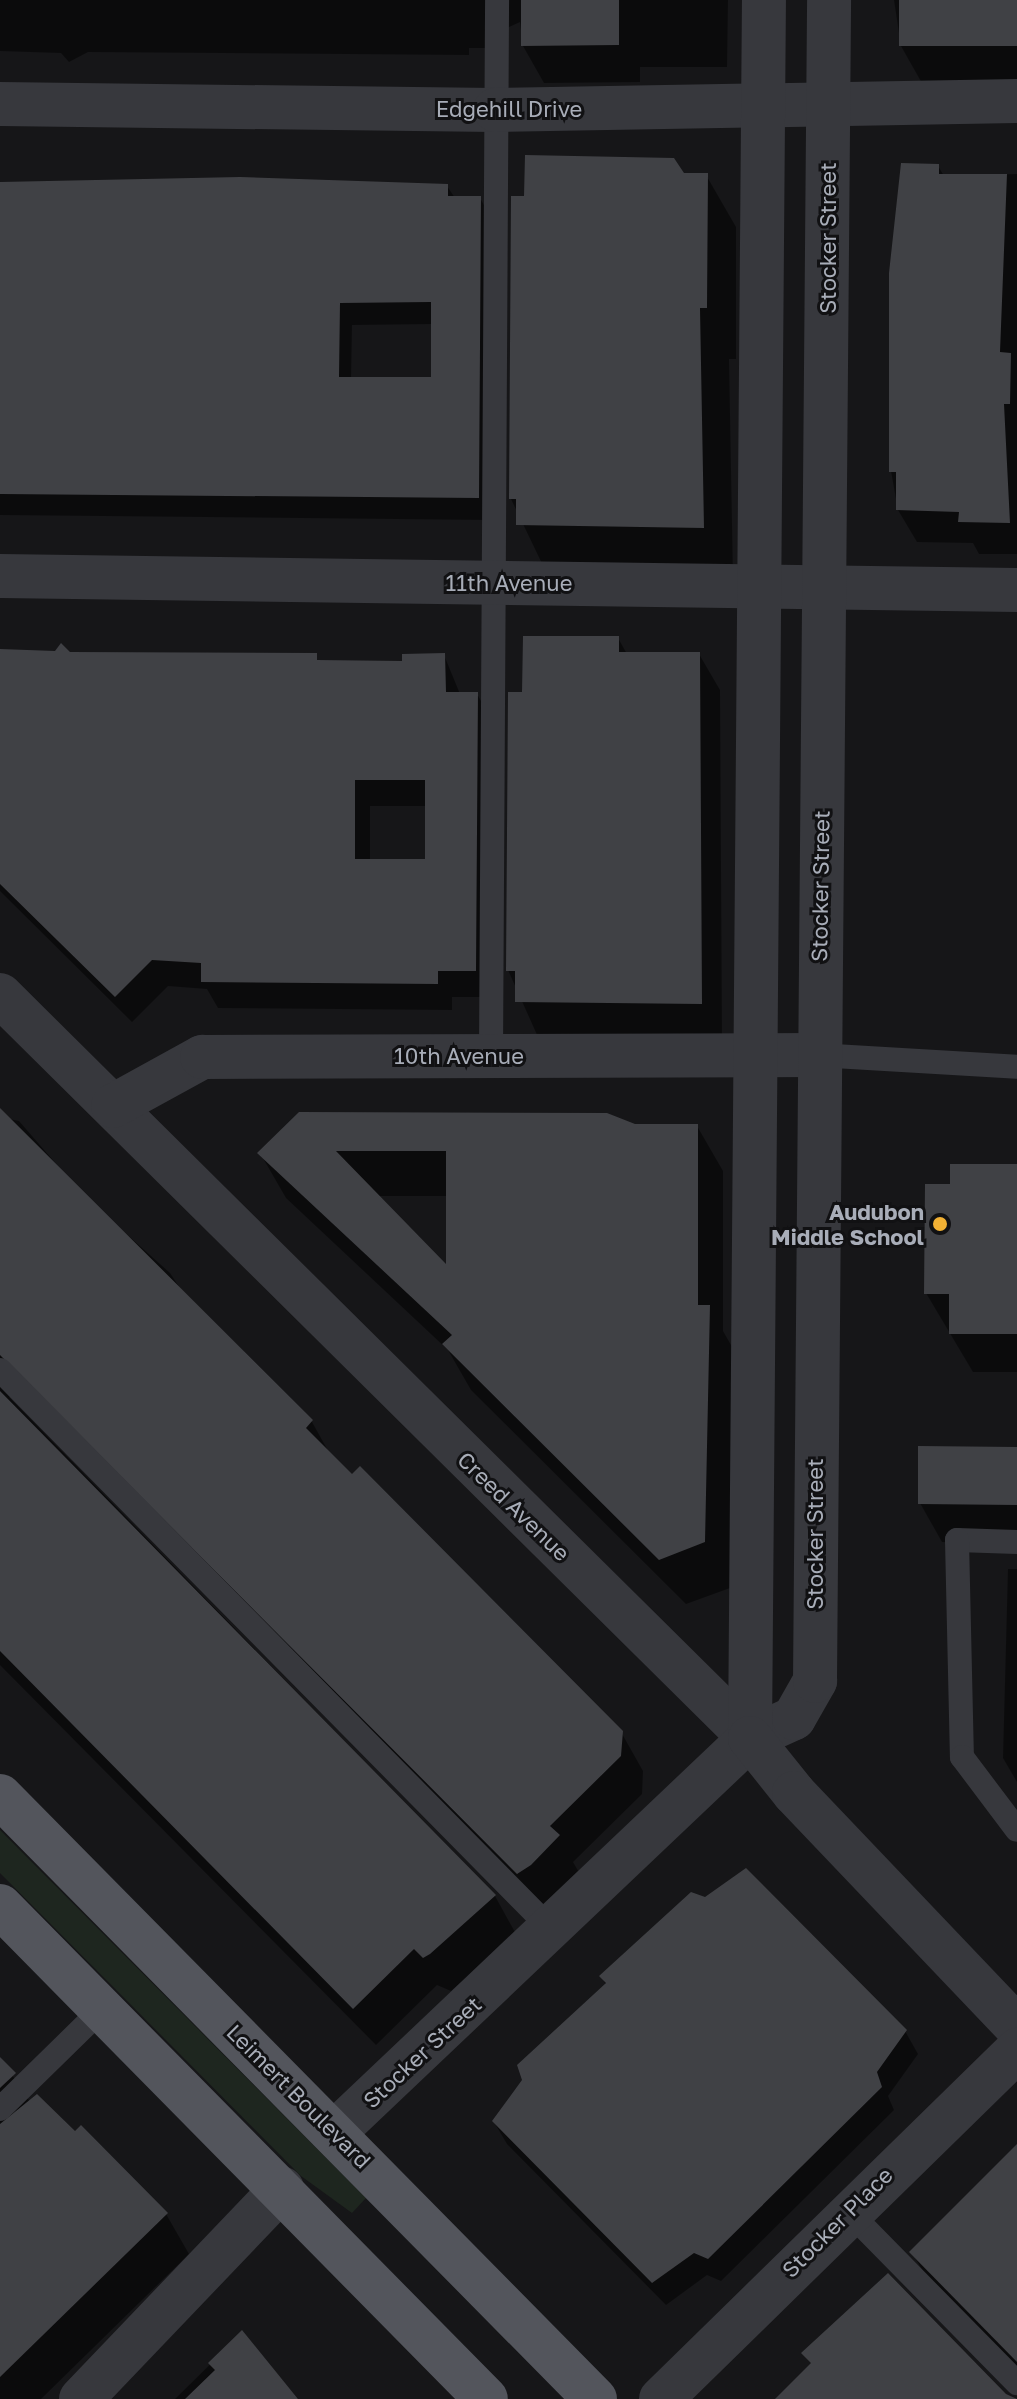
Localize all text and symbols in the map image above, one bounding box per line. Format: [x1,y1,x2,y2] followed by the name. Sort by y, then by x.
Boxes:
[436,96,582,122] street label: Edgehill Drive
[815,162,841,314] street label: Stocker Street
[446,570,572,596] street label: 11th Avenue
[805,810,835,962] street label: Stocker Street
[394,1043,524,1069] street label: 10th Avenue
[771,1198,924,1250] place label: Audubon Middle School
[931,1215,949,1233] marker: Audubon Middle School
[452,1446,576,1566] street label: Creed Avenue
[802,1458,828,1610] street label: Stocker Street
[358,1991,486,2113] street label: Stocker Street
[221,2018,377,2174] street label: Leimert Boulevard
[776,2161,898,2283] street label: Stocker Place

